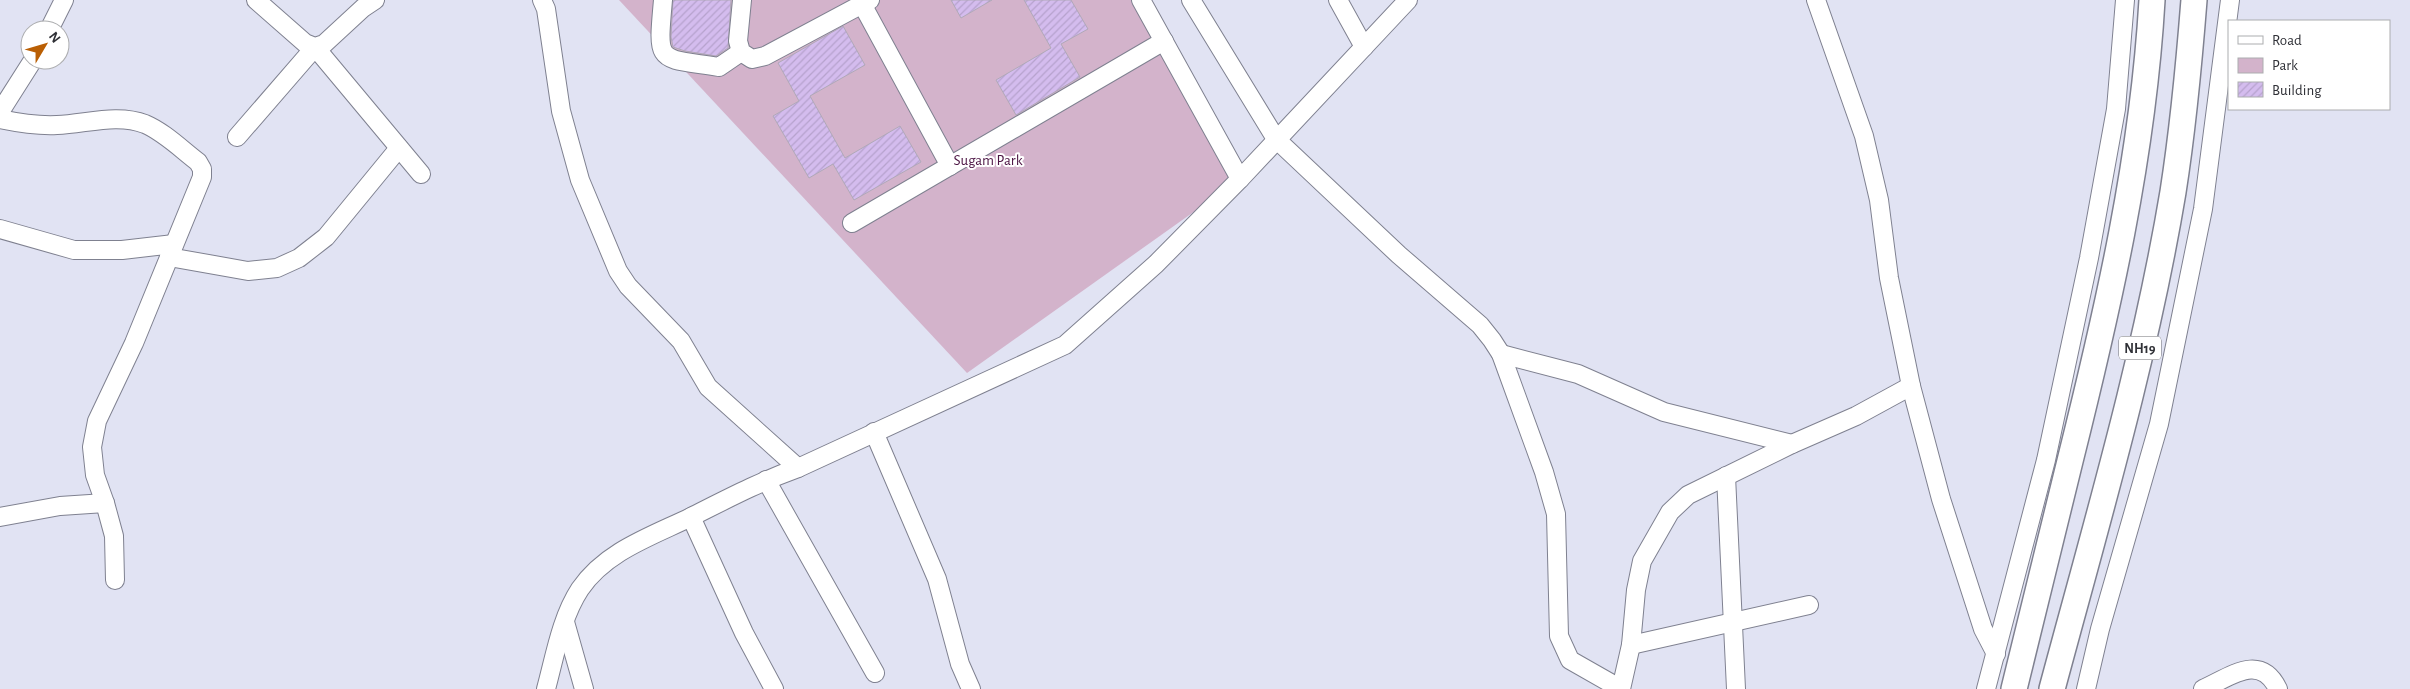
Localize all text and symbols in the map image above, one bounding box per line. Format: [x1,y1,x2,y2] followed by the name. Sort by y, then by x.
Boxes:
[20,20,70,70] north arrow
[2228,20,2390,110] legend
[46,29,63,46] text: N
[2272,33,2302,48] text: Road
[2272,58,2298,73] text: Park
[2272,83,2322,98] text: Building
[954,153,1023,168] park label: Sugam Park
[2119,336,2161,359] road number: NH19

